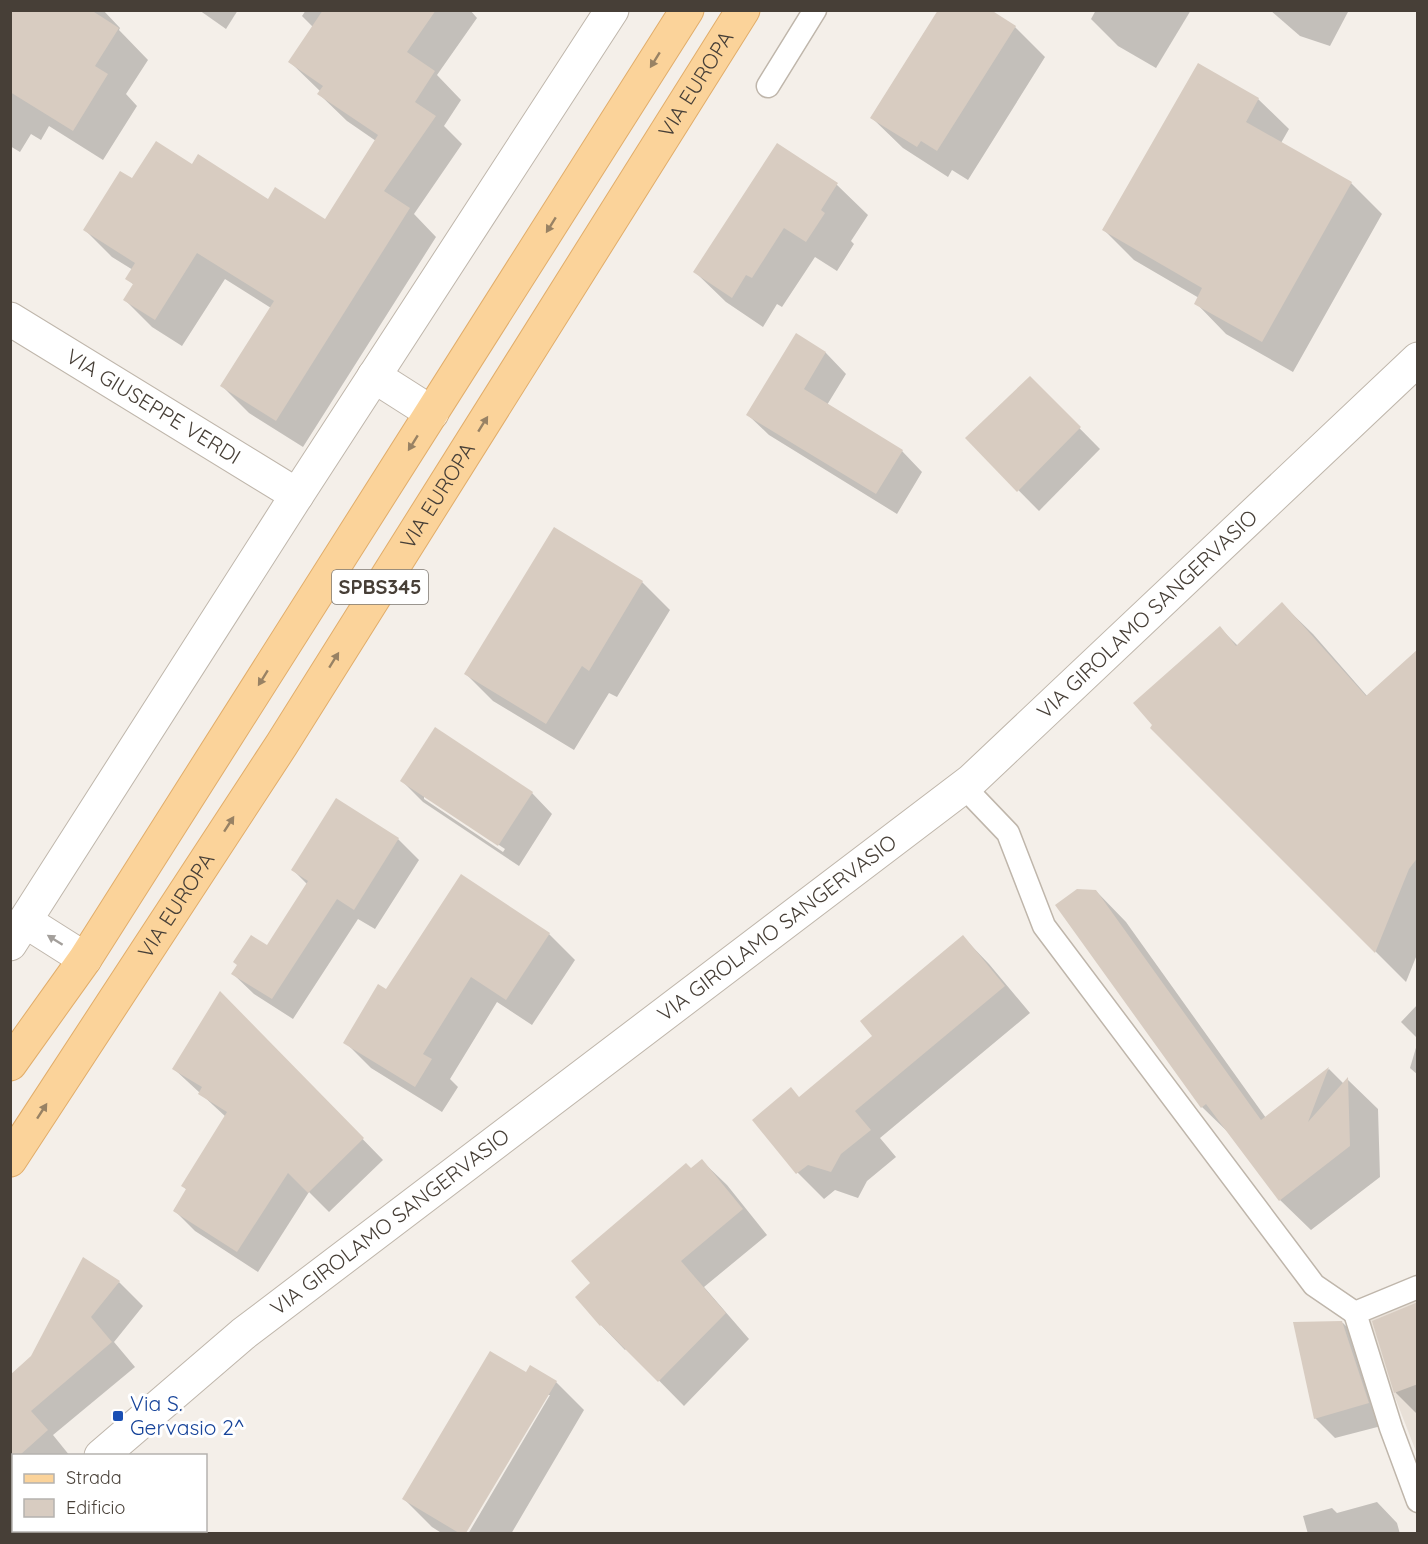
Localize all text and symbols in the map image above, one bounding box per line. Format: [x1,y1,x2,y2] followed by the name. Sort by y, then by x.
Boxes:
[652,26,739,142] street label: VIA EUROPA
[650,52,661,68] one-way arrow
[546,217,557,233] one-way arrow
[62,343,246,469] street label: VIA GIUSEPPE VERDI
[477,416,488,432] one-way arrow
[408,435,419,451] one-way arrow
[394,437,480,553] street label: VIA EUROPA
[1031,504,1262,724] street label: VIA GIROLAMO SANGERVASIO
[332,570,428,604] road number: SPBS345
[329,652,340,668] one-way arrow
[258,670,269,686] one-way arrow
[223,816,234,832] one-way arrow
[652,828,901,1027] street label: VIA GIROLAMO SANGERVASIO
[132,847,219,963] street label: VIA EUROPA
[47,935,63,946] one-way arrow
[37,1103,48,1119] one-way arrow
[265,1122,514,1321] street label: VIA GIROLAMO SANGERVASIO
[130,1390,245,1440] place label: Via S. Gervasio 2^
[111,1409,125,1423] marker: Via S. Gervasio 2^
[12,1454,207,1532] legend
[66,1466,122,1489] text: Strada
[66,1496,125,1519] text: Edificio

